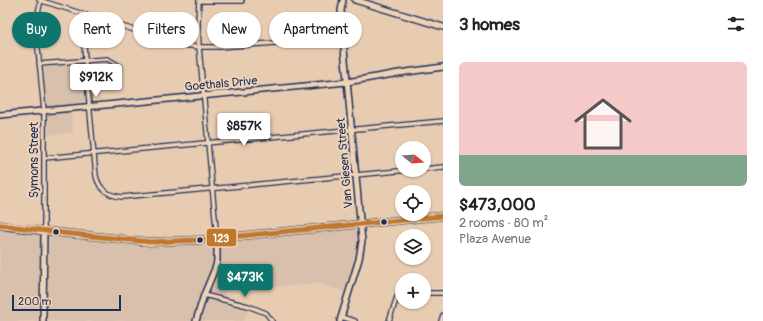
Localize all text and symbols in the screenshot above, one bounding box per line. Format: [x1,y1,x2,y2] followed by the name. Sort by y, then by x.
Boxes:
[12,12,61,48] chip: Buy
[69,12,125,48] chip: Rent
[133,12,199,48] chip: Filters
[207,12,261,48] chip: New
[269,12,362,48] chip: Apartment
[725,13,747,35] icon: filters
[459,14,520,35] text: 3 homes
[68,64,124,98] pin: $912K
[79,69,113,85] text: $912K
[184,73,258,95] street label: Goethals Drive
[567,88,639,160] icon: home
[216,113,272,147] pin: $857K
[334,117,356,209] street label: Van Giesen Street
[226,118,262,134] text: $857K
[27,122,42,198] street label: Symons Street
[395,141,431,177] north arrow
[395,141,431,309] map controls
[395,185,431,221] button: locate
[459,194,536,215] text: $473,000
[459,215,548,231] text: 2 rooms · 80 m²
[379,217,389,227] unlabelled marker
[51,227,61,237] unlabelled marker
[206,228,237,247] line badge: 123
[395,229,431,265] button: layers
[459,231,531,247] text: Plaza Avenue
[213,232,229,245] text: 123
[195,235,205,245] unlabelled marker
[217,264,273,298] pin: $473K
[227,269,263,285] text: $473K
[395,273,431,309] button: +
[12,293,121,312] scale bar
[18,295,51,308] text: 200 m

